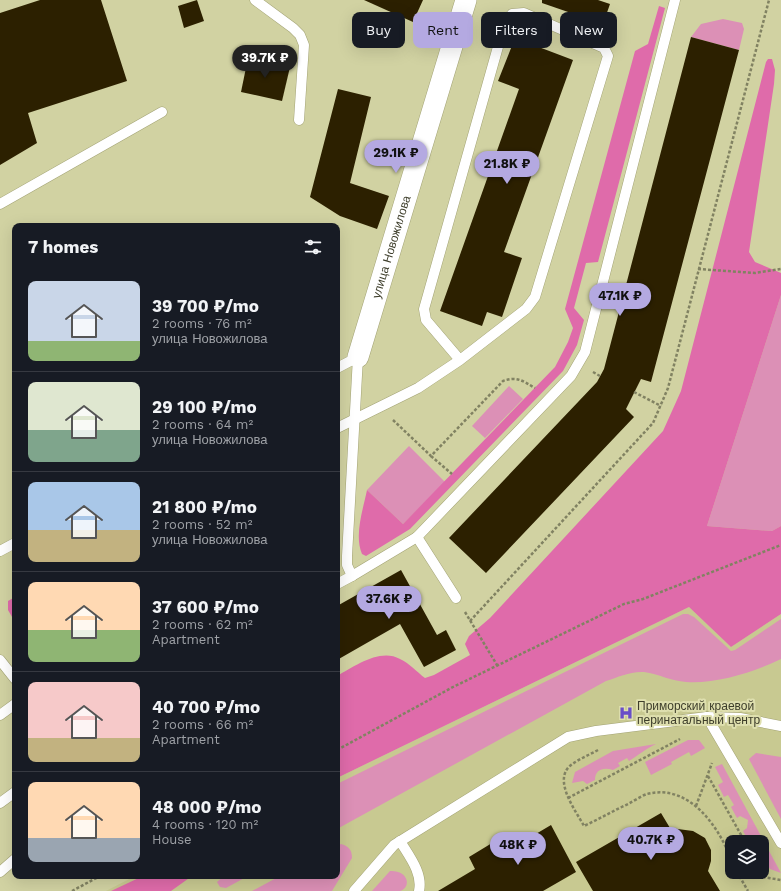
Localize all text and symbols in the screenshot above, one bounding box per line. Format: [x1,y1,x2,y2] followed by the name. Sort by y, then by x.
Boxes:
[352,12,405,48] chip: Buy
[413,12,473,48] chip: Rent
[481,12,552,48] chip: Filters
[560,12,617,48] chip: New
[228,45,302,79] pin: 39.7K ₽
[241,50,289,65] text: 39.7K ₽
[359,140,433,174] pin: 29.1K ₽
[373,145,419,160] text: 29.1K ₽
[470,151,544,185] pin: 21.8K ₽
[484,156,530,171] text: 21.8K ₽
[369,193,414,300] street label: улица Новожилова
[302,236,324,258] icon: filters
[28,237,98,257] text: 7 homes
[583,283,657,317] pin: 47.1K ₽
[598,288,642,303] text: 47.1K ₽
[152,296,259,316] text: 39 700 ₽/mo
[60,297,108,345] icon: home
[152,316,252,331] text: 2 rooms · 76 m²
[152,331,268,346] text: улица Новожилова
[152,397,257,417] text: 29 100 ₽/mo
[60,398,108,446] icon: home
[152,417,253,432] text: 2 rooms · 64 m²
[152,432,268,447] text: улица Новожилова
[152,497,257,517] text: 21 800 ₽/mo
[60,498,108,546] icon: home
[152,517,252,532] text: 2 rooms · 52 m²
[152,532,268,547] text: улица Новожилова
[352,586,426,620] pin: 37.6K ₽
[365,591,413,606] text: 37.6K ₽
[152,597,259,617] text: 37 600 ₽/mo
[60,598,108,646] icon: home
[152,617,253,632] text: 2 rooms · 62 m²
[152,632,220,647] text: Apartment
[152,697,260,717] text: 40 700 ₽/mo
[60,698,108,746] icon: home
[637,699,760,727] place label: Приморский краевой перинатальный центр
[618,705,634,721] hospital icon: Приморский краевой перинатальный центр
[152,717,253,732] text: 2 rooms · 66 m²
[152,732,220,747] text: Apartment
[152,797,261,817] text: 48 000 ₽/mo
[60,798,108,846] icon: home
[152,817,258,832] text: 4 rooms · 120 m²
[614,827,688,861] pin: 40.7K ₽
[152,832,192,847] text: House
[490,832,546,866] pin: 48K ₽
[627,832,675,847] text: 40.7K ₽
[725,835,769,879] map controls
[725,835,769,879] button: layers
[499,837,537,852] text: 48K ₽

